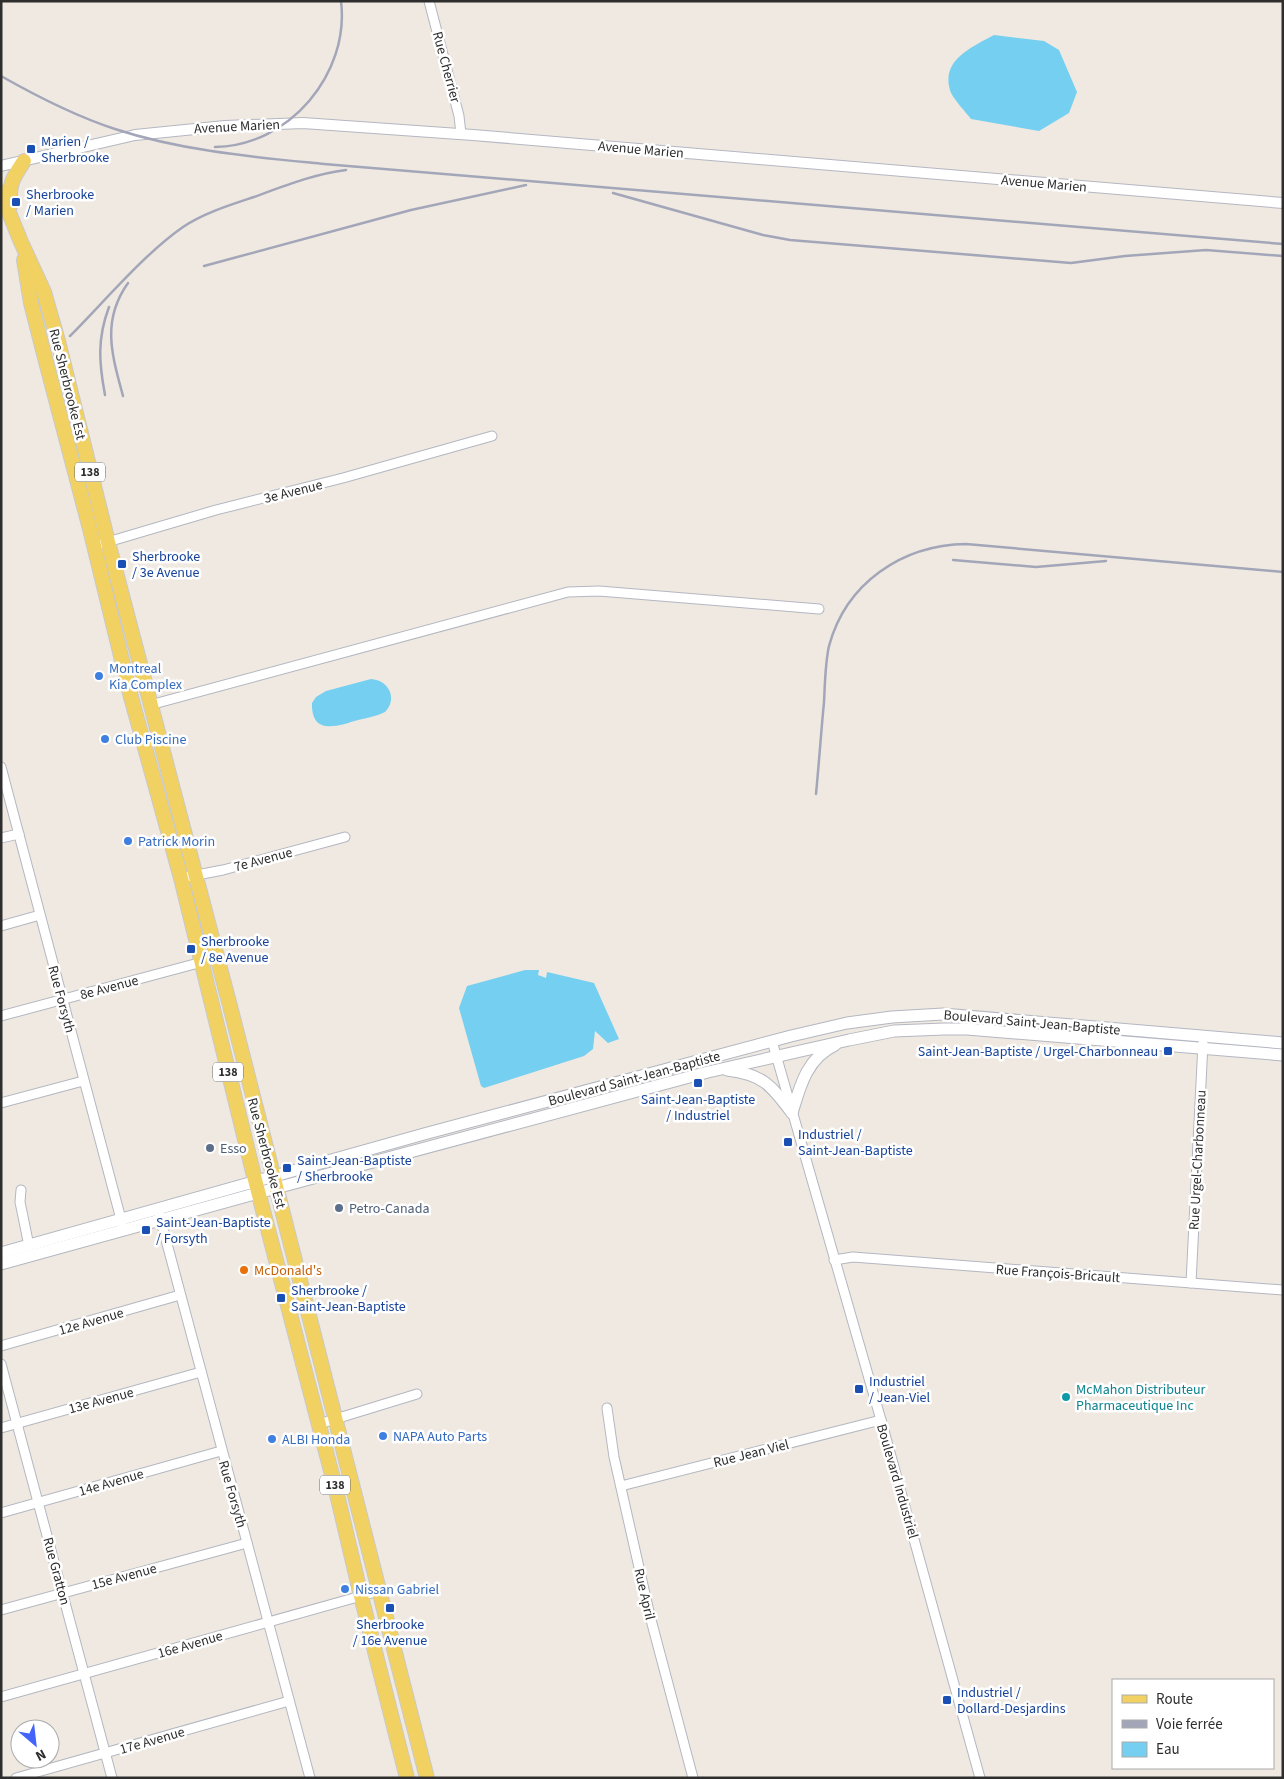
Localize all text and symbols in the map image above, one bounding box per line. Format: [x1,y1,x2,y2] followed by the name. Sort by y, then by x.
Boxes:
[427,29,465,105] street label: Rue Cherrier
[194,115,281,139] street label: Avenue Marien
[41,132,109,168] place label: Marien / Sherbrooke
[597,136,685,164] street label: Avenue Marien
[25,143,37,155] marker: Marien / Sherbrooke
[1000,170,1088,198] street label: Avenue Marien
[26,185,94,221] place label: Sherbrooke / Marien
[10,196,22,208] marker: Sherbrooke / Marien
[44,327,91,442] street label: Rue Sherbrooke Est
[75,462,105,482] road number: 138
[262,475,325,509] street label: 3e Avenue
[132,547,200,583] place label: Sherbrooke / 3e Avenue
[116,558,128,570] marker: Sherbrooke / 3e Avenue
[109,659,183,695] place label: Montreal Kia Complex
[93,670,105,682] marker: Montreal Kia Complex
[115,730,186,750] place label: Club Piscine
[99,733,111,745] marker: Club Piscine
[138,832,215,852] place label: Patrick Morin
[122,835,134,847] marker: Patrick Morin
[232,843,295,877] street label: 7e Avenue
[201,932,269,968] place label: Sherbrooke / 8e Avenue
[185,943,197,955] marker: Sherbrooke / 8e Avenue
[42,963,80,1035] street label: Rue Forsyth
[78,971,141,1005] street label: 8e Avenue
[943,1005,1121,1041] street label: Boulevard Saint-Jean-Baptiste
[918,1042,1158,1062] place label: Saint-Jean-Baptiste / Urgel-Charbonneau
[1162,1045,1174,1057] marker: Saint-Jean-Baptiste / Urgel-Charbonneau
[546,1046,723,1112] street label: Boulevard Saint-Jean-Baptiste
[213,1062,243,1082] road number: 138
[692,1077,704,1089] marker: Saint-Jean-Baptiste / Industriel
[1184,1089,1212,1231] street label: Rue Urgel-Charbonneau
[641,1090,755,1126] place label: Saint-Jean-Baptiste / Industriel
[242,1096,291,1211] street label: Rue Sherbrooke Est
[798,1125,913,1161] place label: Industriel / Saint-Jean-Baptiste
[782,1136,794,1148] marker: Industriel / Saint-Jean-Baptiste
[220,1139,247,1159] place label: Esso
[204,1142,216,1154] marker: Esso
[297,1151,412,1187] place label: Saint-Jean-Baptiste / Sherbrooke
[281,1162,293,1174] marker: Saint-Jean-Baptiste / Sherbrooke
[349,1199,429,1219] place label: Petro-Canada
[333,1202,345,1214] marker: Petro-Canada
[156,1213,271,1249] place label: Saint-Jean-Baptiste / Forsyth
[140,1224,152,1236] marker: Saint-Jean-Baptiste / Forsyth
[995,1260,1121,1288] street label: Rue François-Bricault
[254,1261,322,1281] place label: McDonald's
[238,1264,250,1276] marker: McDonald's
[291,1281,406,1317] place label: Sherbrooke / Saint-Jean-Baptiste
[275,1292,287,1304] marker: Sherbrooke / Saint-Jean-Baptiste
[56,1303,126,1341] street label: 12e Avenue
[869,1372,931,1408] place label: Industriel / Jean-Viel
[1076,1380,1206,1416] place label: McMahon Distributeur Pharmaceutique Inc
[66,1383,136,1419] street label: 13e Avenue
[853,1383,865,1395] marker: Industriel / Jean-Viel
[1060,1391,1072,1403] marker: McMahon Distributeur Pharmaceutique Inc
[871,1422,923,1541] street label: Boulevard Industriel
[393,1427,487,1447] place label: NAPA Auto Parts
[282,1430,350,1450] place label: ALBI Honda
[377,1430,389,1442] marker: NAPA Auto Parts
[266,1433,278,1445] marker: ALBI Honda
[711,1435,792,1473] street label: Rue Jean Viel
[213,1458,251,1530] street label: Rue Forsyth
[76,1464,146,1502] street label: 14e Avenue
[320,1476,350,1494] road number: 138
[37,1535,75,1607] street label: Rue Gratton
[89,1559,159,1595] street label: 15e Avenue
[628,1566,660,1623] street label: Rue April
[355,1580,439,1600] place label: Nissan Gabriel
[339,1583,351,1595] marker: Nissan Gabriel
[384,1602,396,1614] marker: Sherbrooke / 16e Avenue
[353,1615,427,1651] place label: Sherbrooke / 16e Avenue
[155,1626,225,1664] street label: 16e Avenue
[1112,1679,1274,1769] legend
[957,1683,1066,1719] place label: Industriel / Dollard-Desjardins
[1156,1689,1193,1710] text: Route
[941,1694,953,1706] marker: Industriel / Dollard-Desjardins
[1156,1714,1223,1735] text: Voie ferrée
[10,1719,60,1769] north arrow
[117,1722,187,1760] street label: 17e Avenue
[1156,1739,1180,1760] text: Eau
[32,1744,49,1766] text: N

